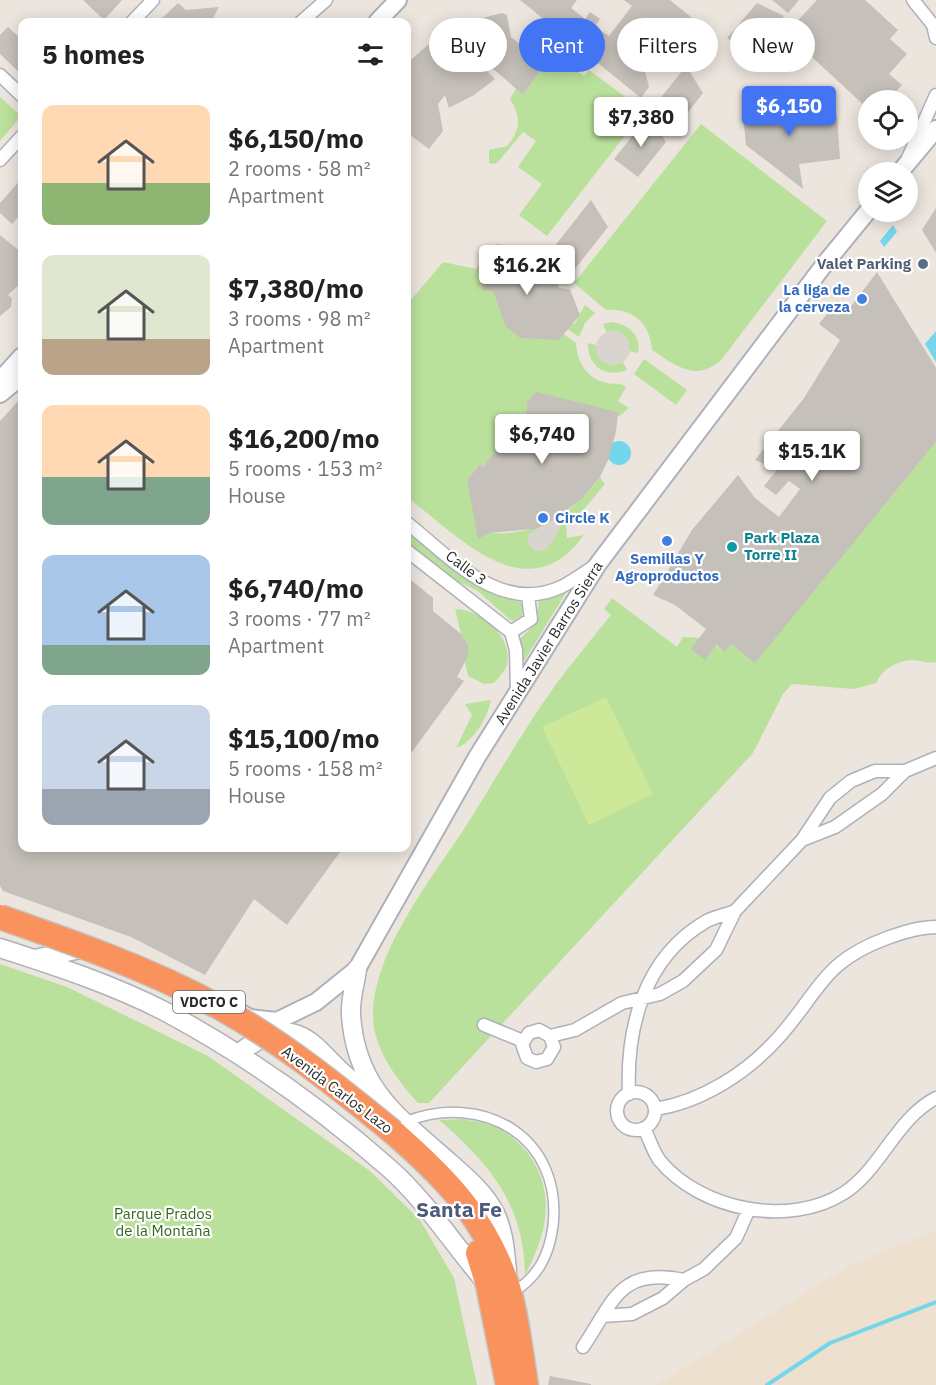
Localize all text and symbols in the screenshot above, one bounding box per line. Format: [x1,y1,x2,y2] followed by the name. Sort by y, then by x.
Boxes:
[429,18,507,72] chip: Buy
[519,18,605,72] chip: Rent
[617,18,718,72] chip: Filters
[730,18,815,72] chip: New
[42,37,145,71] text: 5 homes
[354,38,387,71] icon: filters
[740,86,838,137] pin: $6,150
[858,90,918,222] map controls
[858,90,918,150] button: locate
[756,92,822,119] text: $6,150
[592,97,690,148] pin: $7,380
[608,103,674,130] text: $7,380
[228,121,364,155] text: $6,150/mo
[90,129,162,201] icon: home
[228,155,371,182] text: 2 rooms · 58 m²
[858,162,918,222] button: layers
[228,182,324,209] text: Apartment
[478,245,576,296] pin: $16.2K
[493,251,561,278] text: $16.2K
[817,254,912,273] place label: Valet Parking
[916,257,930,271] marker: Valet Parking
[228,271,364,305] text: $7,380/mo
[90,279,162,351] icon: home
[778,280,850,316] place label: La liga de la cerveza
[855,292,869,306] marker: La liga de la cerveza
[228,305,371,332] text: 3 rooms · 98 m²
[228,332,324,359] text: Apartment
[493,414,591,465] pin: $6,740
[509,420,575,447] text: $6,740
[228,421,379,455] text: $16,200/mo
[90,429,162,501] icon: home
[763,431,861,482] pin: $15.1K
[778,437,846,464] text: $15.1K
[228,455,383,482] text: 5 rooms · 153 m²
[228,482,285,509] text: House
[555,508,610,527] place label: Circle K
[536,511,550,525] marker: Circle K
[744,528,820,564] place label: Park Plaza Torre II
[660,534,674,548] marker: Semillas Y Agroproductos
[725,540,739,554] marker: Park Plaza Torre II
[442,546,490,589] street label: Calle 3
[615,549,719,585] place label: Semillas Y Agroproductos
[490,558,607,728] street label: Avenida Javier Barros Sierra
[228,571,364,605] text: $6,740/mo
[90,579,162,651] icon: home
[228,605,371,632] text: 3 rooms · 77 m²
[228,632,324,659] text: Apartment
[228,721,379,755] text: $15,100/mo
[90,729,162,801] icon: home
[228,755,383,782] text: 5 rooms · 158 m²
[228,782,285,809] text: House
[173,991,245,1013] road number: VDCTO C
[278,1042,397,1138] street label: Avenida Carlos Lazo
[416,1195,502,1223] district label: Santa Fe
[114,1204,212,1240] park label: Parque Prados de la Montaña

